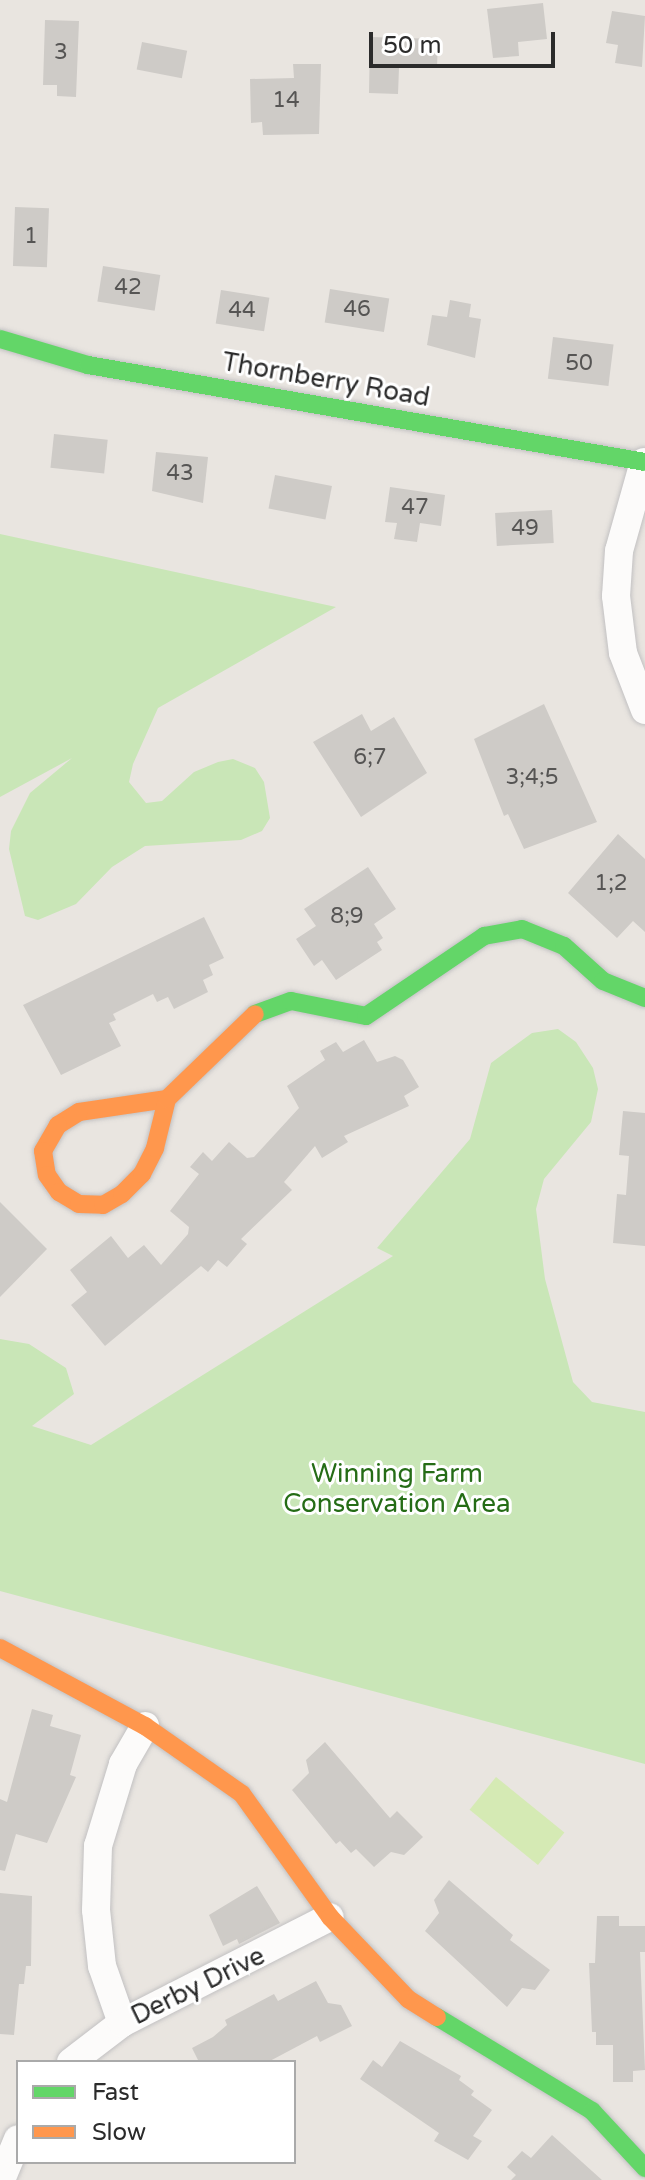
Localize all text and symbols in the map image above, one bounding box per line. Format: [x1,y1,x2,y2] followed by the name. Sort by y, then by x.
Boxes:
[373,16,559,66] scale bar
[383,31,441,60] text: 50 m
[54,40,68,66] house number: 3
[272,88,300,114] house number: 14
[24,224,38,250] house number: 1
[114,275,142,301] house number: 42
[343,297,371,323] house number: 46
[228,298,256,324] house number: 44
[220,346,432,414] street label: Thornberry Road
[565,351,593,377] house number: 50
[166,461,194,487] house number: 43
[401,495,429,521] house number: 47
[511,516,539,542] house number: 49
[353,745,387,771] house number: 6;7
[506,765,558,791] house number: 3;4;5
[594,871,628,897] house number: 1;2
[330,904,364,930] house number: 8;9
[283,1458,511,1520] park label: Winning Farm Conservation Area
[126,1940,270,2032] street label: Derby Drive
[16,2060,296,2164] legend
[92,2078,139,2107] text: Fast
[92,2118,146,2147] text: Slow

